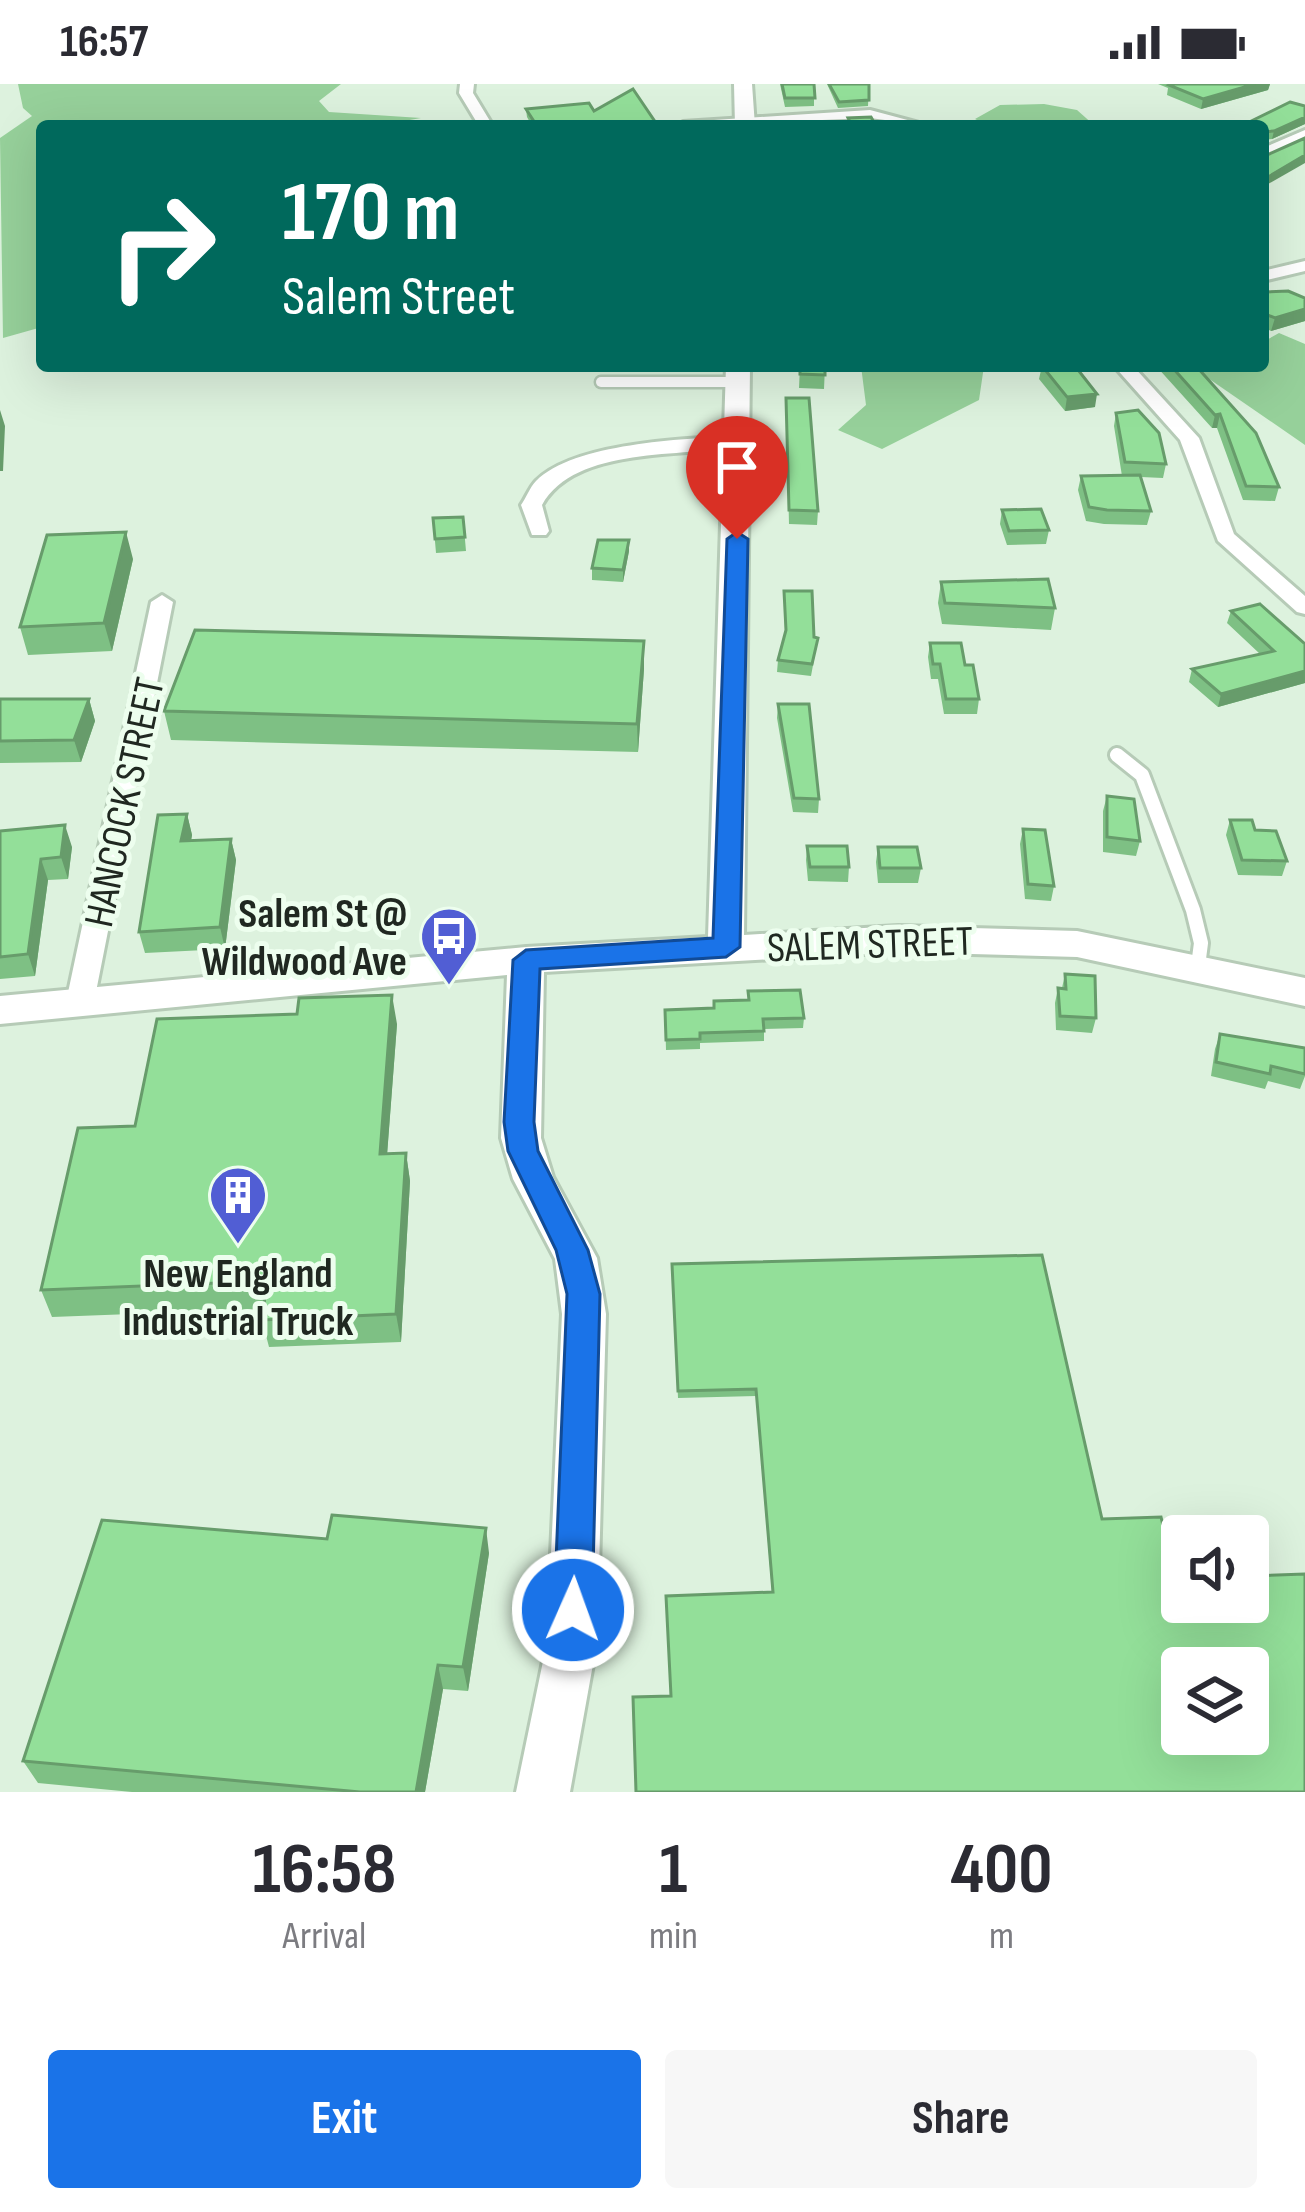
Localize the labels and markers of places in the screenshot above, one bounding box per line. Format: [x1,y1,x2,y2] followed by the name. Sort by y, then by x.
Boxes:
[686,416,788,539] pin
[201,889,407,988] place label: Salem St @ Wildwood Ave
[418,905,480,987] bus stop icon: Salem St @ Wildwood Ave
[207,1164,269,1246] building icon: New England Industrial Truck
[122,1249,354,1348] place label: New England Industrial Truck

